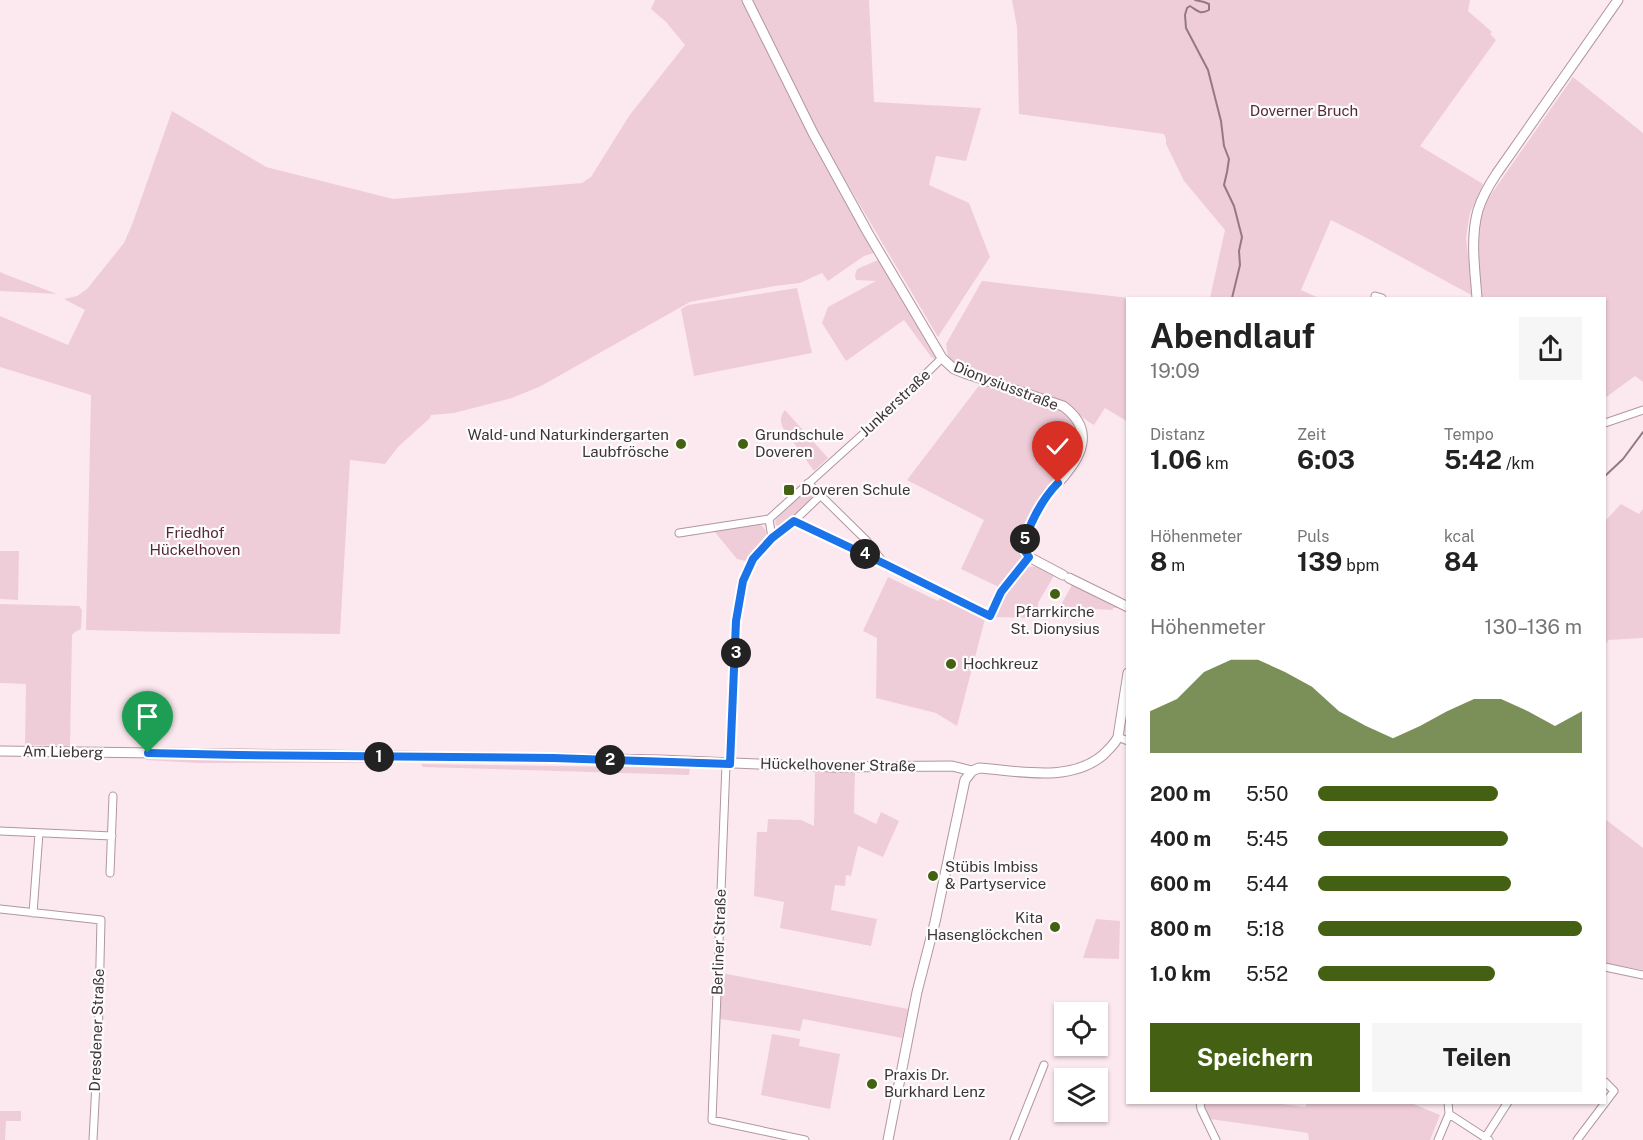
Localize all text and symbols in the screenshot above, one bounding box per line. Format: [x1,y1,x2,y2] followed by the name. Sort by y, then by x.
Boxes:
[1250,102,1358,119] park label: Doverner Bruch
[1150,317,1315,355] text: Abendlauf
[1519,317,1582,380] button: share
[951,358,1061,413] street label: Dionysiusstraße
[1150,359,1200,383] text: 19:09
[856,366,933,440] street label: Junkerstraße
[1032,421,1083,483] pin
[1150,425,1205,444] text: Distanz
[1297,425,1326,444] text: Zeit
[1444,425,1494,444] text: Tempo
[468,426,669,460] place label: Wald- und Naturkindergarten Laubfrösche
[755,426,844,460] place label: Grundschule Doveren
[1041,430,1074,463] icon: check
[674,437,688,451] marker: Wald- und Naturkindergarten Laubfrösche
[736,437,750,451] marker: Grundschule Doveren
[1150,444,1202,475] text: 1.06
[1297,444,1355,475] text: 6:03
[1444,444,1502,475] text: 5:42
[1202,454,1229,473] text: km
[1502,454,1534,473] text: /km
[801,481,910,498] place label: Doveren Schule
[782,483,796,497] marker: Doveren Schule
[150,524,240,558] park label: Friedhof Hückelhoven
[1010,524,1040,554] pin: 5
[1150,527,1243,546] text: Höhenmeter
[1297,527,1329,546] text: Puls
[1444,527,1475,546] text: kcal
[1020,529,1030,548] text: 5
[850,539,880,569] pin: 4
[860,544,870,563] text: 4
[1150,546,1167,577] text: 8
[1297,546,1342,577] text: 139
[1444,546,1478,577] text: 84
[1167,556,1185,575] text: m
[1342,556,1379,575] text: bpm
[1048,587,1062,601] marker: Pfarrkirche St. Dionysius
[1011,603,1099,637] place label: Pfarrkirche St. Dionysius
[1150,615,1266,639] text: Höhenmeter
[1484,615,1582,639] text: 130–136 m
[721,638,751,668] pin: 3
[731,643,741,662] text: 3
[963,655,1038,672] place label: Hochkreuz
[944,657,958,671] marker: Hochkreuz
[122,691,173,753] pin
[131,700,164,733] icon: arrive
[23,742,103,761] street label: Am Lieberg
[364,742,394,772] pin: 1
[595,745,625,775] pin: 2
[376,747,382,766] text: 1
[605,750,615,769] text: 2
[760,755,916,774] street label: Hückelhovener Straße
[1150,782,1211,806] text: 200 m
[1246,782,1288,806] text: 5:50
[1150,827,1211,851] text: 400 m
[1246,827,1288,851] text: 5:45
[945,858,1046,892] place label: Stübis Imbiss & Partyservice
[926,869,940,883] marker: Stübis Imbiss & Partyservice
[1150,872,1211,896] text: 600 m
[1246,872,1288,896] text: 5:44
[708,889,729,995] street label: Berliner Straße
[927,909,1043,943] place label: Kita Hasenglöckchen
[1150,917,1212,941] text: 800 m
[1246,917,1284,941] text: 5:18
[1048,920,1062,934] marker: Kita Hasenglöckchen
[1150,962,1211,986] text: 1.0 km
[1246,962,1288,986] text: 5:52
[86,968,107,1092] street label: Dresdener Straße
[1054,1002,1108,1122] map controls
[1054,1002,1108,1056] button: locate
[1150,1023,1360,1092] button: Speichern
[1372,1023,1582,1092] button: Teilen
[884,1066,985,1100] place label: Praxis Dr. Burkhard Lenz
[1054,1068,1108,1122] button: layers
[865,1077,879,1091] marker: Praxis Dr. Burkhard Lenz

